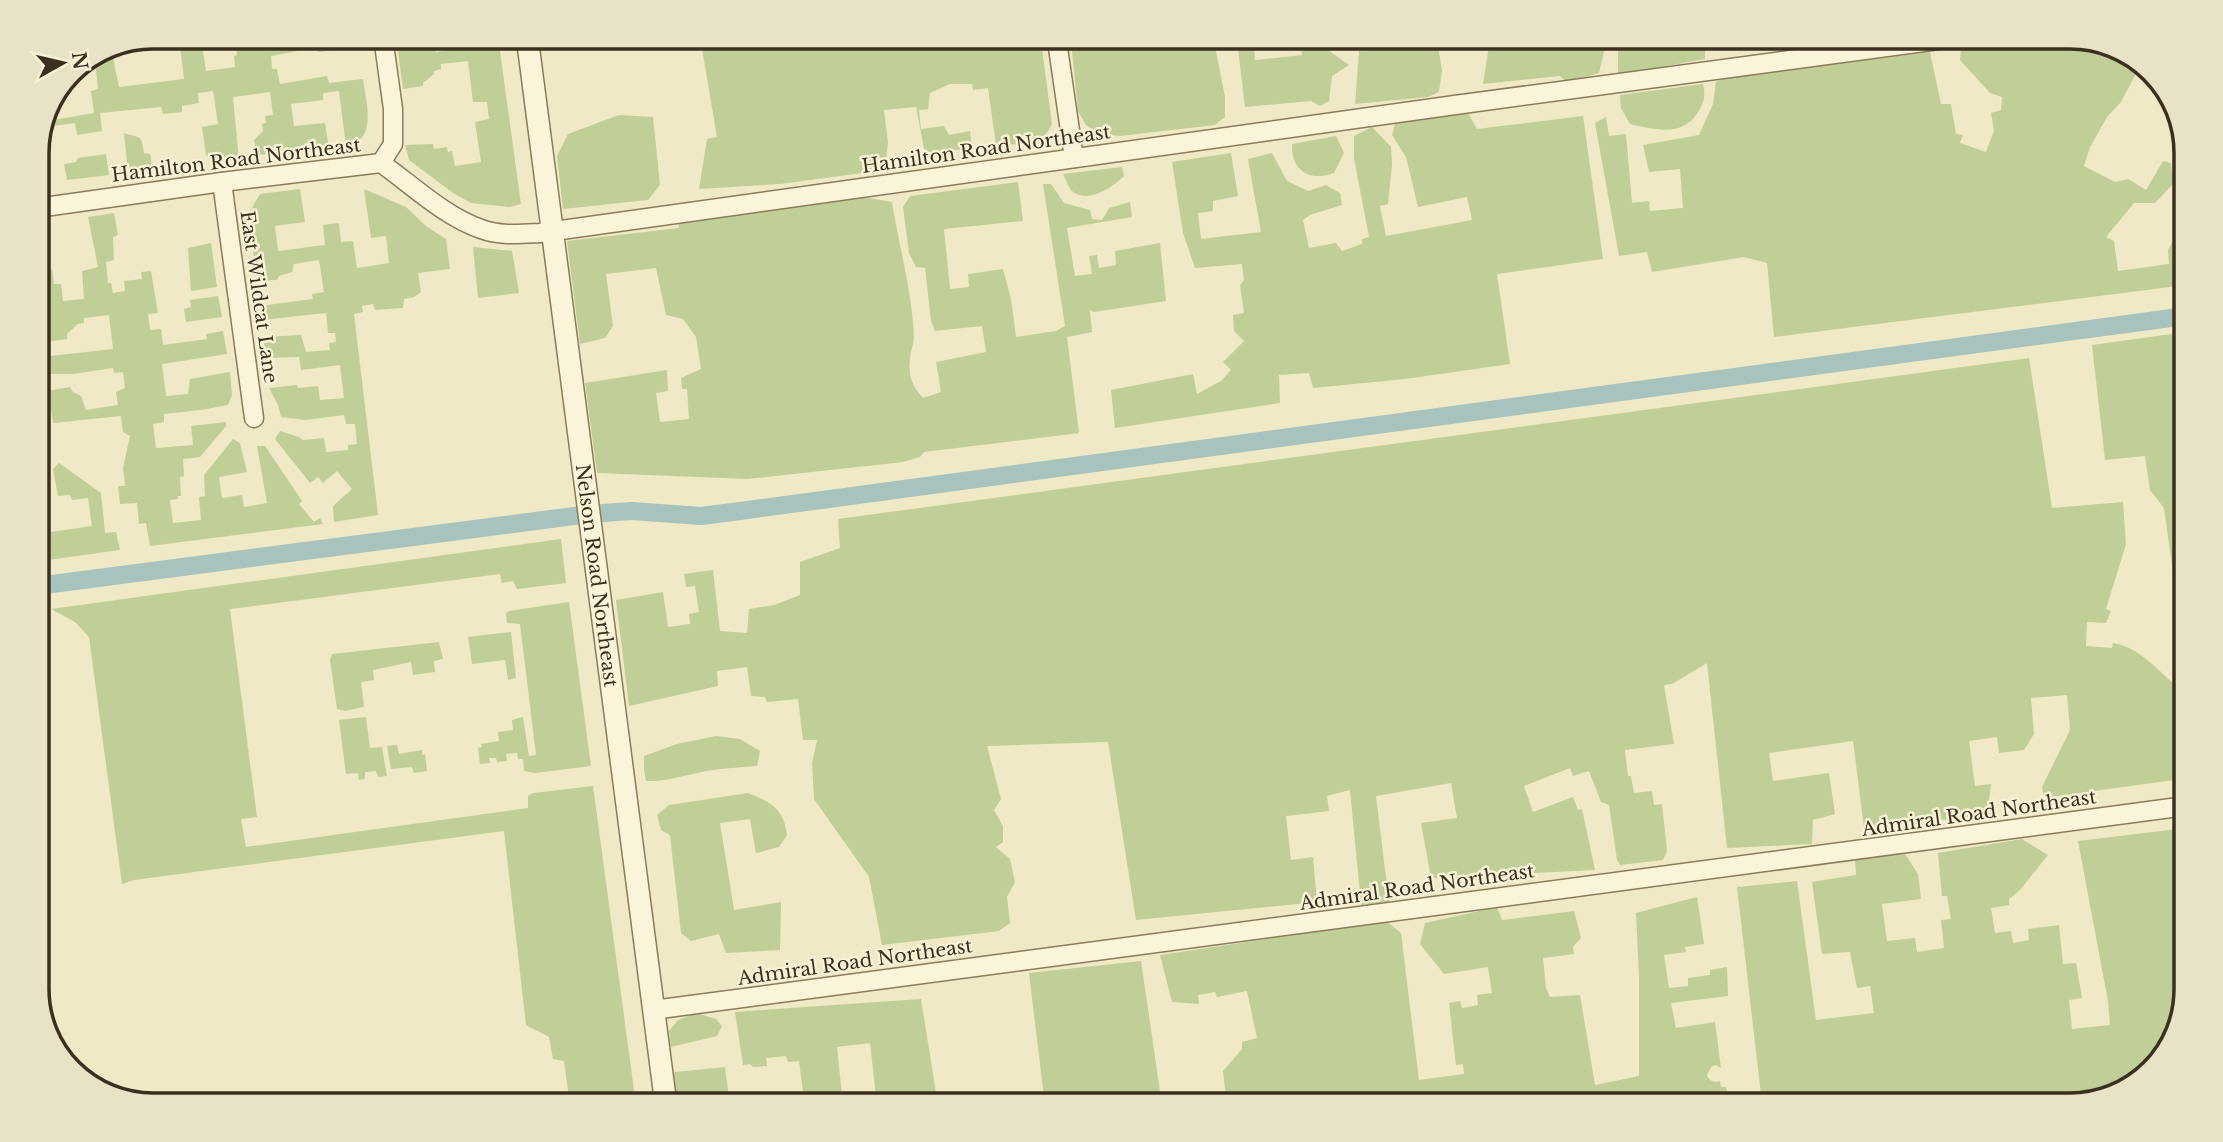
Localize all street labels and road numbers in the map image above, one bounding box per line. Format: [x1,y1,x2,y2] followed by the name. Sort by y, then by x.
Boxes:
[860,120,1113,178] street label: Hamilton Road Northeast
[110,133,363,187] street label: Hamilton Road Northeast
[235,209,283,385] street label: East Wildcat Lane
[571,463,623,689] street label: Nelson Road Northeast
[1859,785,2099,841] street label: Admiral Road Northeast
[1297,859,1537,915] street label: Admiral Road Northeast
[735,934,975,990] street label: Admiral Road Northeast

